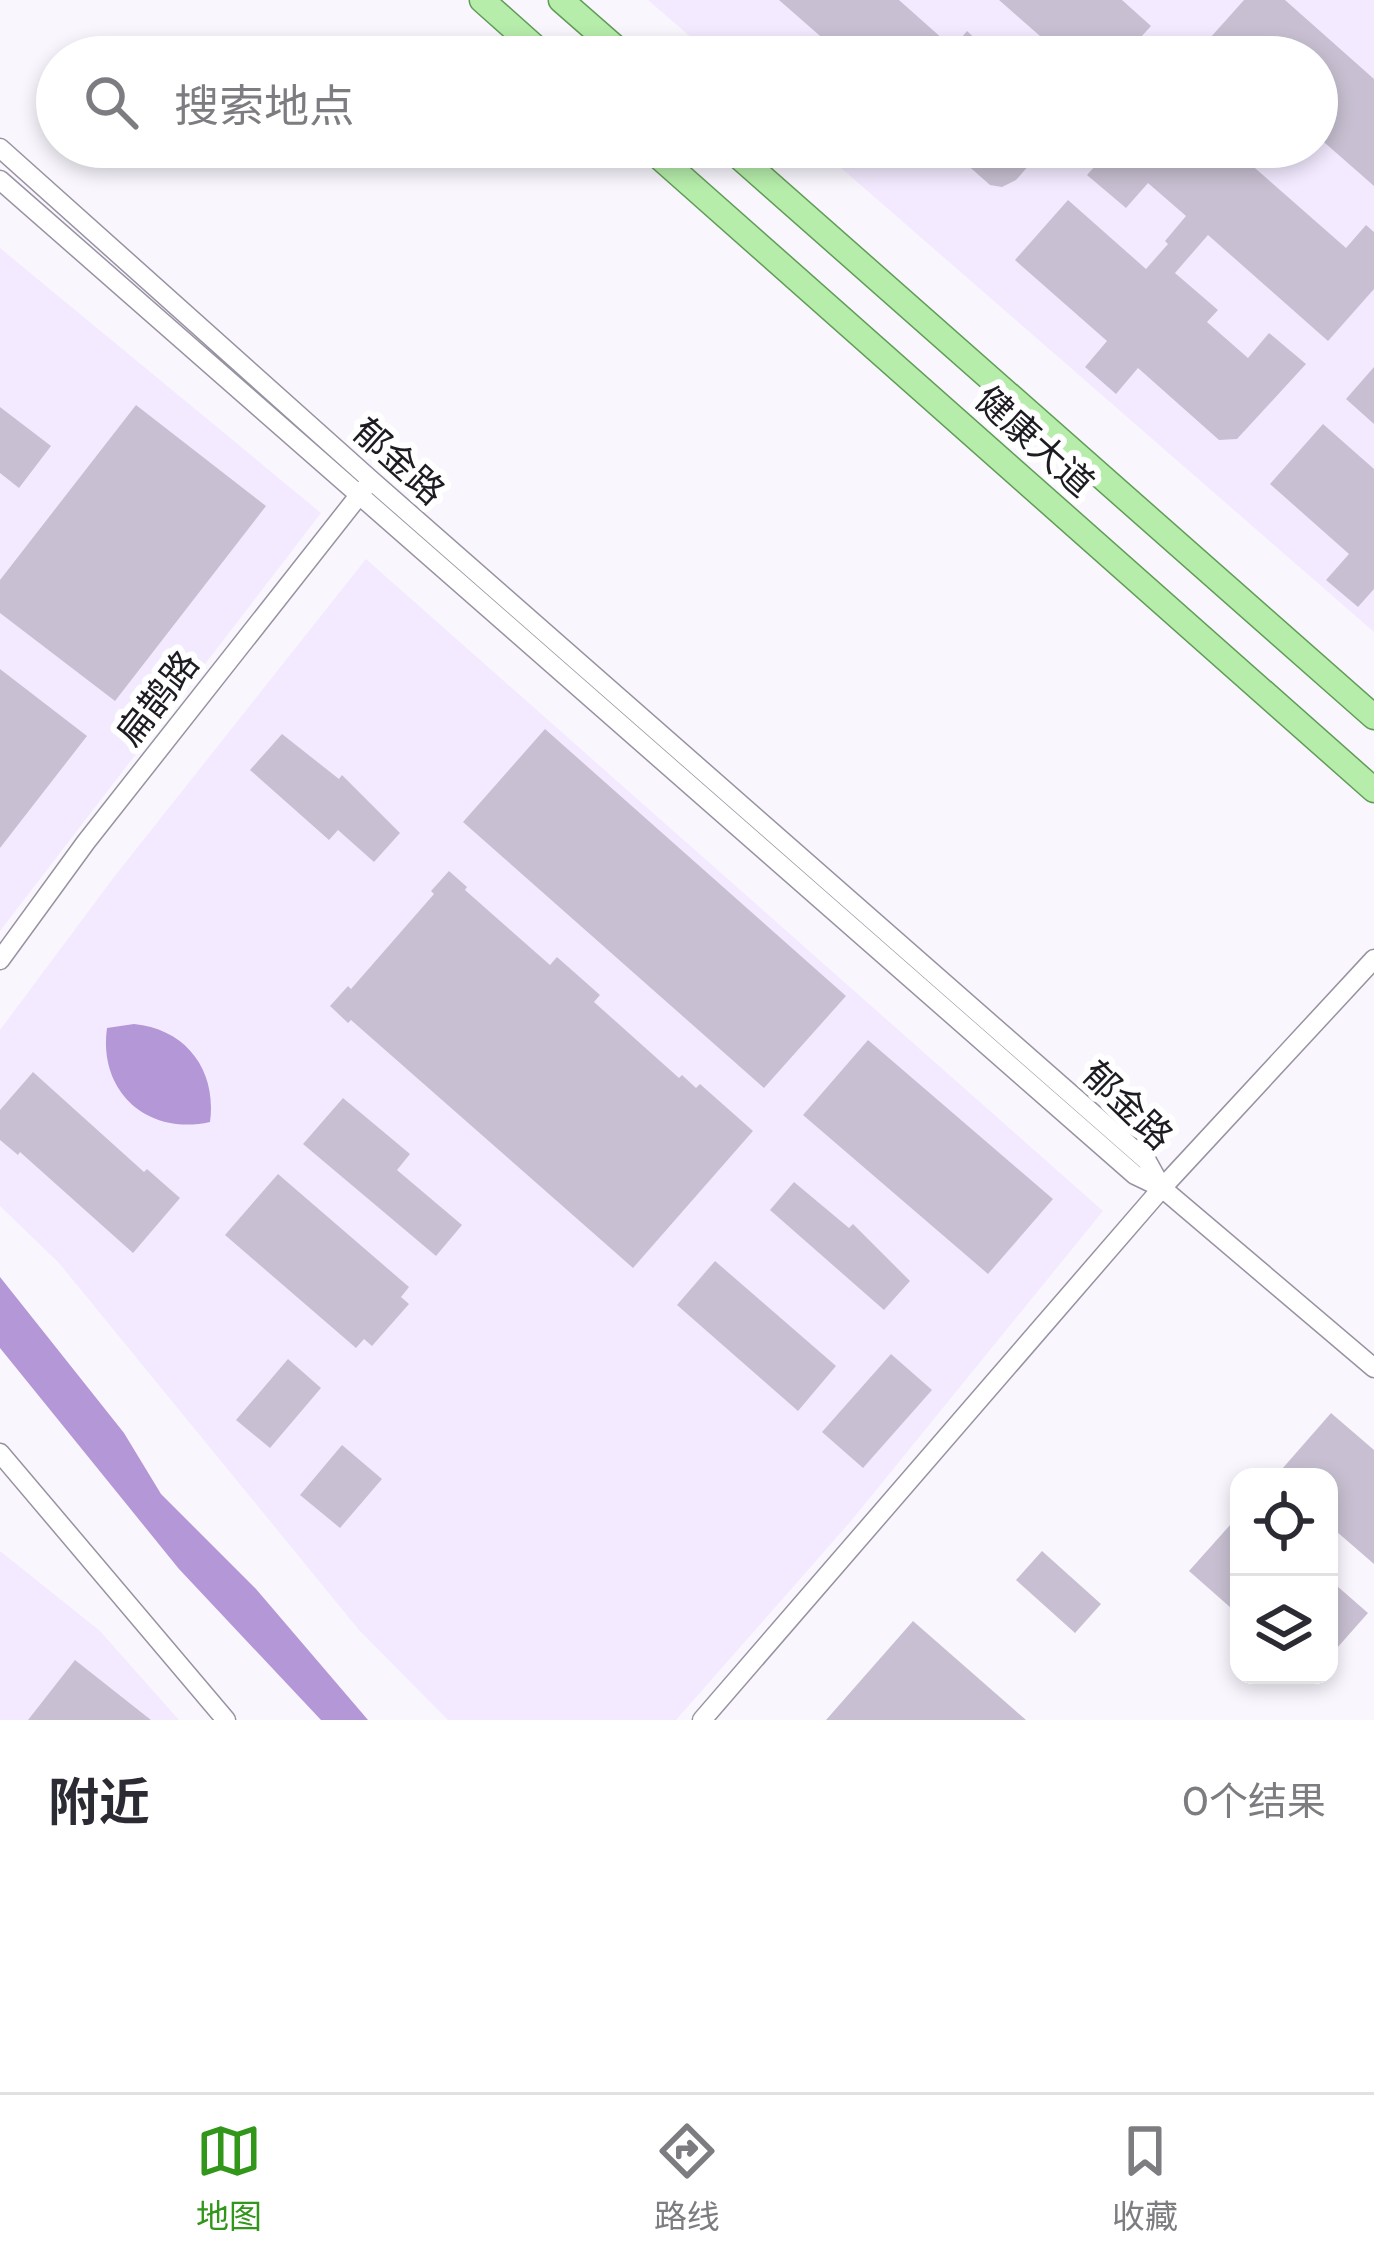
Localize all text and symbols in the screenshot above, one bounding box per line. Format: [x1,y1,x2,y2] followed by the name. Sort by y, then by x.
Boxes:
[36,36,1338,168] search box
[78,69,144,135] icon: search
[174,79,354,133] text: 搜索地点
[967,376,1103,506] street label: 健康大道
[344,409,454,513] street label: 郁金路
[106,642,208,754] street label: 扁鹊路
[1074,1052,1182,1158] street label: 郁金路
[1230,1468,1338,1684] map controls
[1230,1468,1338,1576] button: locate
[1230,1576,1338,1684] button: layers
[48,1771,150,1833] text: 附近
[1182,1777,1326,1825] text: 0个结果
[196,2118,262,2238] tab: 地图
[654,2118,720,2238] tab: 路线
[1112,2118,1178,2238] tab: 收藏

